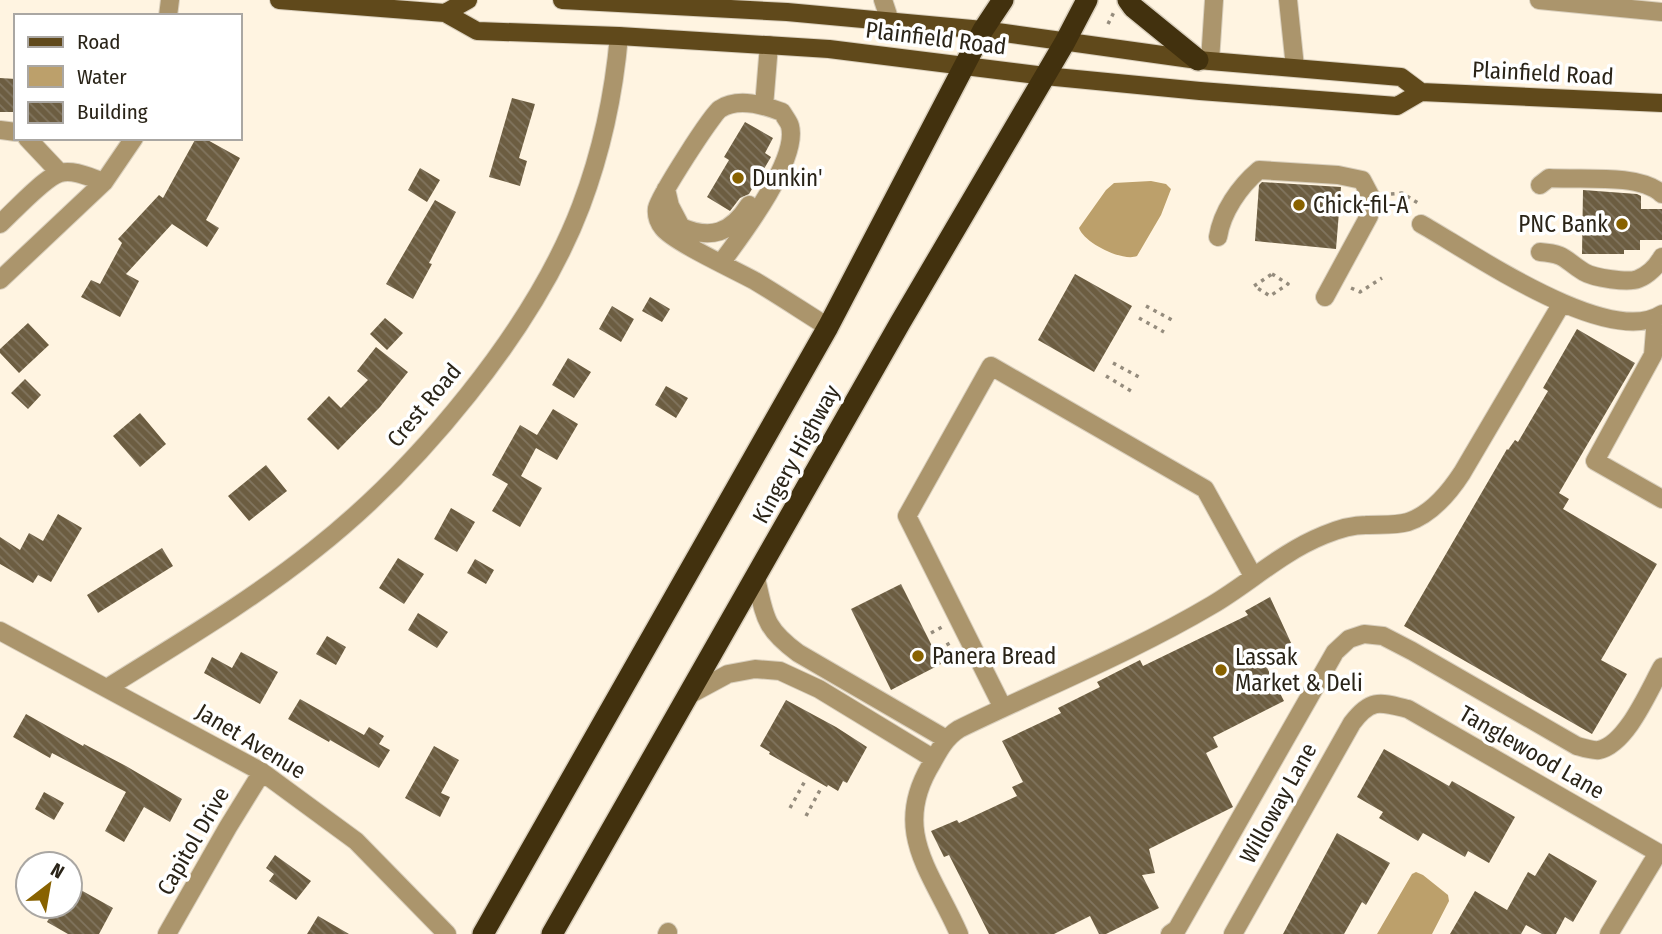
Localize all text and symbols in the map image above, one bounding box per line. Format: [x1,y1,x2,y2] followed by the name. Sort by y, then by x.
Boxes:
[14,14,242,140] legend
[864,15,1008,61] street label: Plainfield Road
[77,29,121,55] text: Road
[1472,55,1614,91] street label: Plainfield Road
[77,64,127,90] text: Water
[77,99,148,125] text: Building
[752,164,823,192] place label: Dunkin'
[730,170,746,186] marker: Dunkin'
[1313,191,1409,219] place label: Chick-fil-A
[1291,197,1307,213] marker: Chick-fil-A
[1518,210,1608,238] place label: PNC Bank
[1614,216,1630,232] marker: PNC Bank
[381,358,467,452] street label: Crest Road
[746,379,846,528] street label: Kingery Highway
[932,642,1056,670] place label: Panera Bread
[1235,643,1363,697] place label: Lassak Market & Deli
[910,648,926,664] marker: Panera Bread
[1213,662,1229,678] marker: Lassak Market & Deli
[191,697,311,785] street label: Janet Avenue
[1455,699,1609,805] street label: Tanglewood Lane
[1233,738,1323,868] street label: Willoway Lane
[151,782,235,900] street label: Capitol Drive
[14,850,84,920] north arrow
[47,858,68,884] text: N

